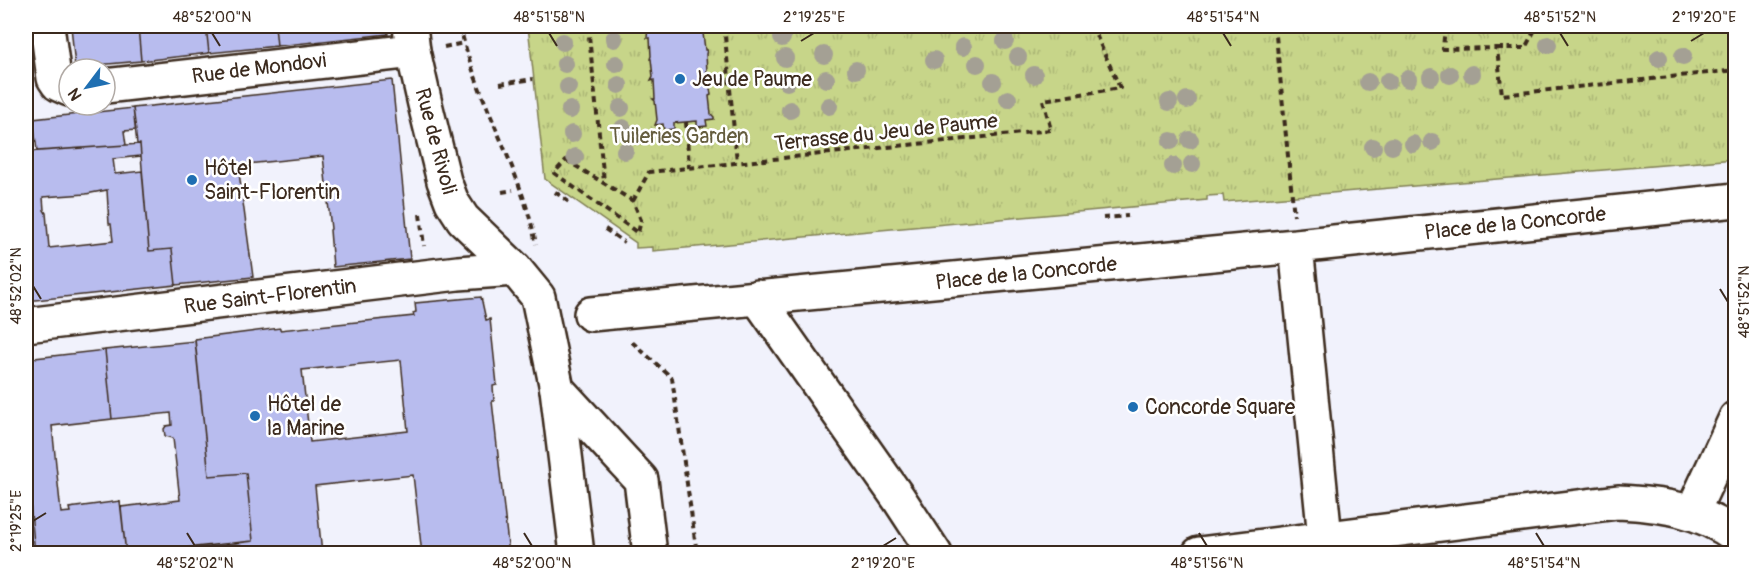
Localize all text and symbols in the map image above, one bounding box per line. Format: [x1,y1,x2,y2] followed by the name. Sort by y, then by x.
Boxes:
[172,8,252,27] text: 48°52'00"N
[513,8,585,27] text: 48°51'58"N
[783,8,845,27] text: 2°19'25"E
[1187,8,1259,27] text: 48°51'54"N
[1524,8,1596,27] text: 48°51'52"N
[1672,8,1736,27] text: 2°19'20"E
[190,47,328,90] street label: Rue de Mondovi
[57,57,117,117] north arrow
[692,66,813,93] place label: Jeu de Paume
[673,72,687,86] marker: Jeu de Paume
[64,84,86,104] text: N
[408,85,463,198] street label: Rue de Rivoli
[773,107,1000,158] street label: Terrasse du Jeu de Paume
[609,123,749,150] park label: Tuileries Garden
[204,155,340,206] place label: Hôtel Saint-Florentin
[185,173,199,187] marker: Hôtel Saint-Florentin
[1423,200,1608,246] street label: Place de la Concorde
[7,247,26,325] text: 48°52'02"N
[934,250,1119,296] street label: Place de la Concorde
[1735,266,1754,338] text: 48°51'52"N
[182,273,358,320] street label: Rue Saint-Florentin
[267,391,345,442] place label: Hôtel de la Marine
[1145,394,1296,421] place label: Concorde Square
[1126,400,1140,414] marker: Concorde Square
[248,409,262,423] marker: Hôtel de la Marine
[7,490,26,552] text: 2°19'25"E
[156,554,234,573] text: 48°52'02"N
[492,554,572,573] text: 48°52'00"N
[851,554,915,573] text: 2°19'20"E
[1171,554,1243,573] text: 48°51'56"N
[1508,554,1580,573] text: 48°51'54"N

